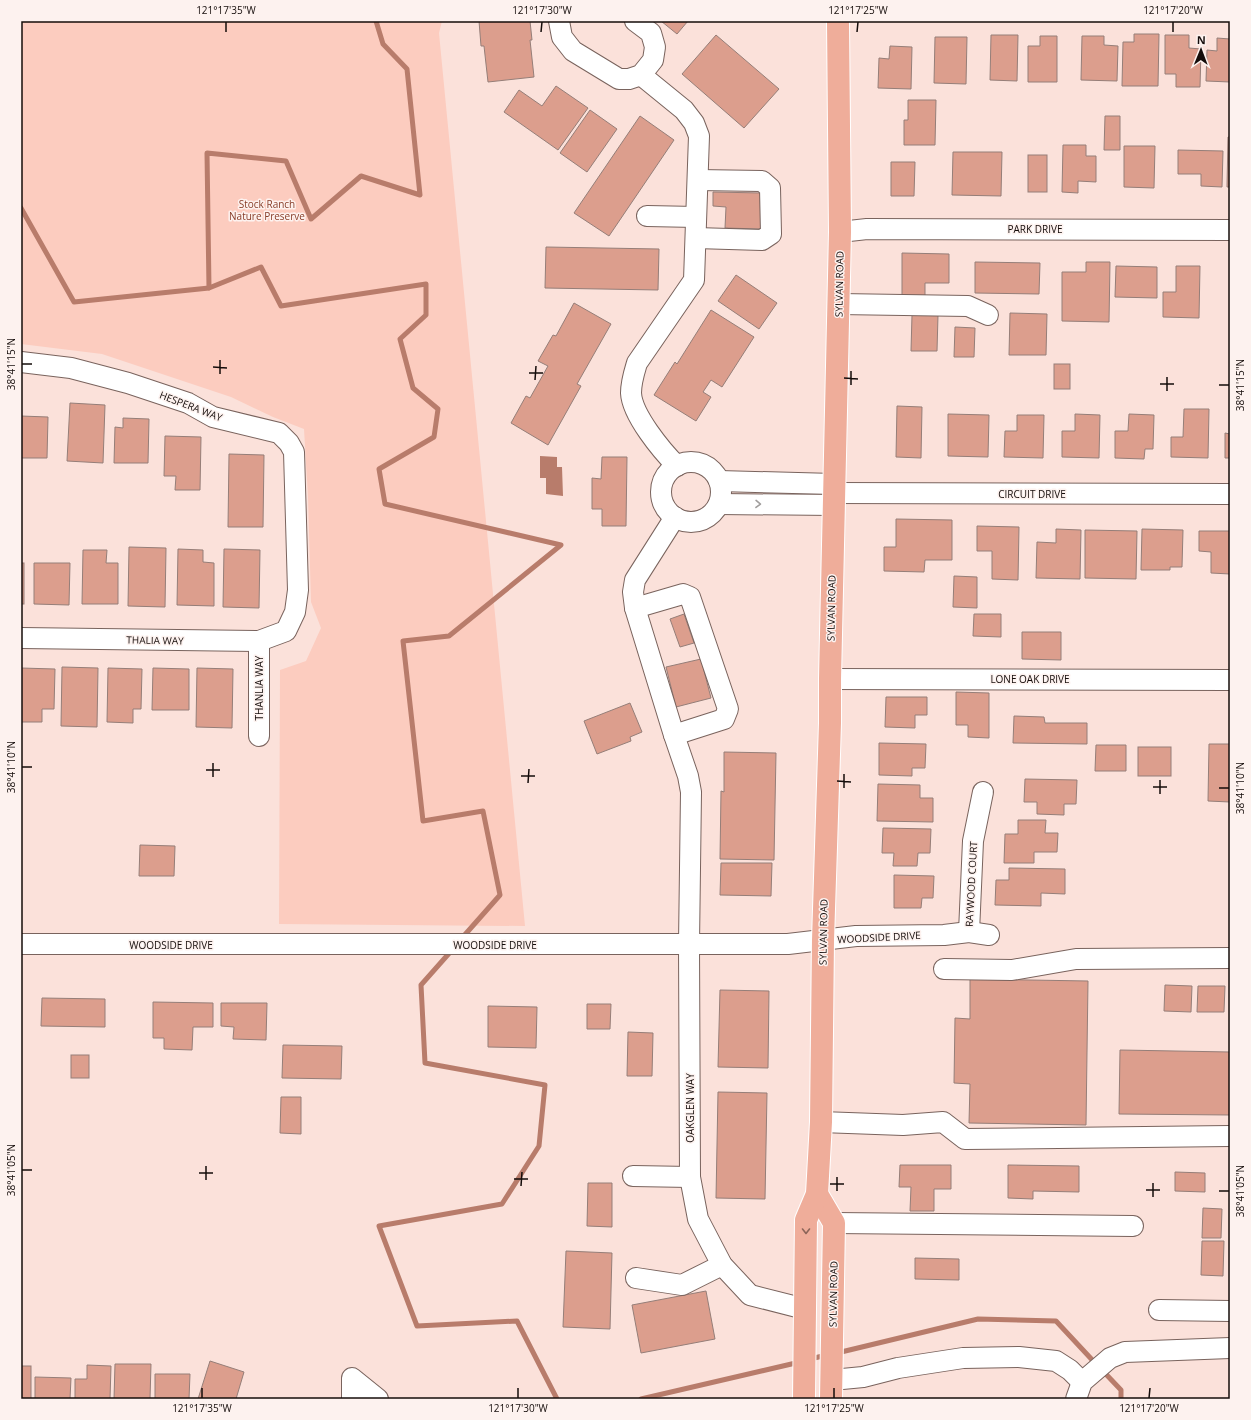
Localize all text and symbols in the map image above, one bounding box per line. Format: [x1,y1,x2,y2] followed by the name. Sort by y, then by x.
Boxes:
[196,3,257,17] text: 121°17'35"W
[512,3,573,17] text: 121°17'30"W
[828,3,889,17] text: 121°17'25"W
[1143,3,1204,17] text: 121°17'20"W
[1181,30,1221,70] north arrow
[1197,32,1206,47] text: N
[229,197,305,223] park label: Stock Ranch Nature Preserve
[1008,222,1062,236] street label: PARK DRIVE
[831,251,847,317] street label: SYLVAN ROAD
[4,338,18,390] text: 38°41'15"N
[1233,359,1247,411] text: 38°41'15"N
[158,388,225,425] street label: HESPERA WAY
[998,487,1066,501] street label: CIRCUIT DRIVE
[755,500,761,508] one-way arrow
[823,575,839,641] street label: SYLVAN ROAD
[126,633,184,648] street label: THALIA WAY
[252,655,266,720] street label: THANLIA WAY
[990,672,1070,686] street label: LONE OAK DRIVE
[4,741,18,793] text: 38°41'10"N
[1233,762,1247,814] text: 38°41'10"N
[962,840,980,927] street label: RAYWOOD COURT
[815,899,831,965] street label: SYLVAN ROAD
[837,928,921,946] street label: WOODSIDE DRIVE
[129,938,213,952] street label: WOODSIDE DRIVE
[453,938,537,952] street label: WOODSIDE DRIVE
[683,1073,697,1143] street label: OAKGLEN WAY
[4,1144,18,1196] text: 38°41'05"N
[1233,1165,1247,1217] text: 38°41'05"N
[802,1228,810,1234] one-way arrow
[825,1261,841,1327] street label: SYLVAN ROAD
[172,1401,233,1415] text: 121°17'35"W
[488,1401,549,1415] text: 121°17'30"W
[804,1401,865,1415] text: 121°17'25"W
[1119,1401,1180,1415] text: 121°17'20"W

